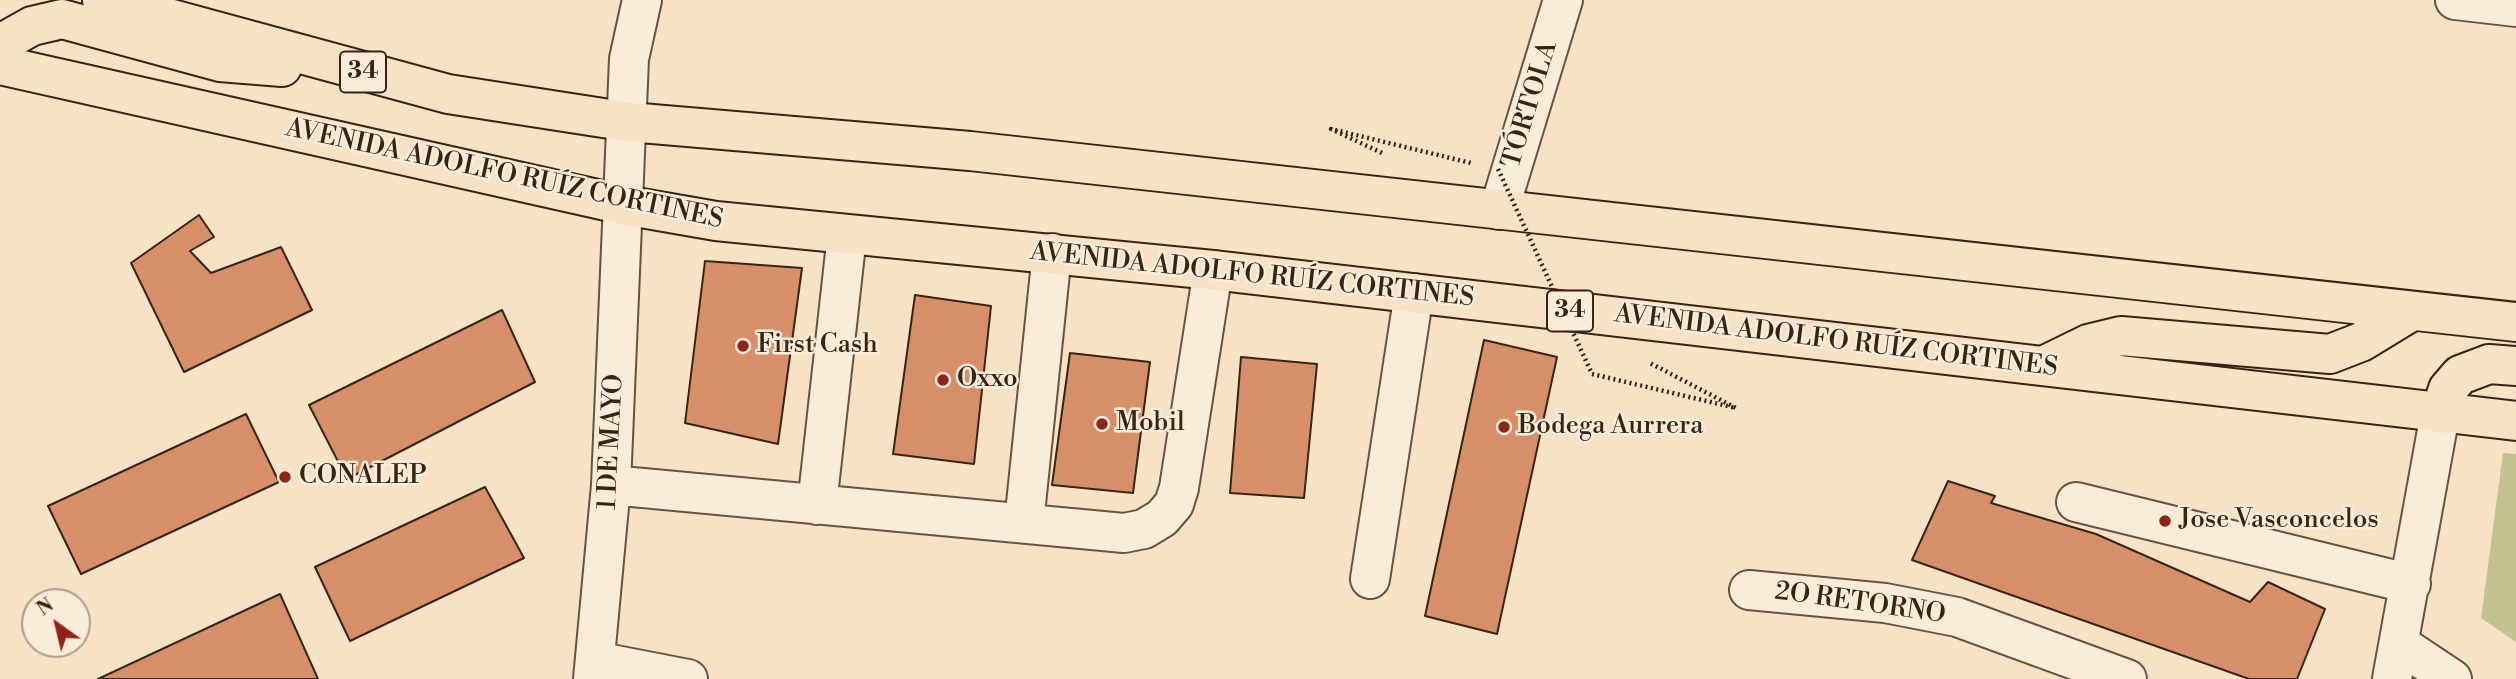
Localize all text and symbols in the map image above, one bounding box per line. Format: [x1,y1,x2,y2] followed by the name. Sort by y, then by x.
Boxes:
[1497,38,1565,172] street label: TÓRTOLA
[340,52,386,92] road number: 34
[282,113,726,237] street label: AVENIDA ADOLFO RUÍZ CORTINES
[1028,237,1476,315] street label: AVENIDA ADOLFO RUÍZ CORTINES
[1547,290,1593,332] road number: 34
[1613,299,2059,385] street label: AVENIDA ADOLFO RUÍZ CORTINES
[757,330,878,362] place label: First Cash
[735,338,751,354] marker: First Cash
[957,364,1018,396] place label: Oxxo
[935,372,951,388] marker: Oxxo
[593,373,631,511] street label: 1 DE MAYO
[1116,408,1185,440] place label: Mobil
[1518,411,1703,443] place label: Bodega Aurrera
[1094,416,1110,432] marker: Mobil
[1496,419,1512,435] marker: Bodega Aurrera
[299,461,427,493] place label: CONALEP
[277,469,293,485] marker: CONALEP
[2179,505,2379,537] place label: Jose Vasconcelos
[2157,513,2173,529] marker: Jose Vasconcelos
[1773,577,1947,631] street label: 2O RETORNO
[21,588,91,658] north arrow
[32,593,58,621] text: N

